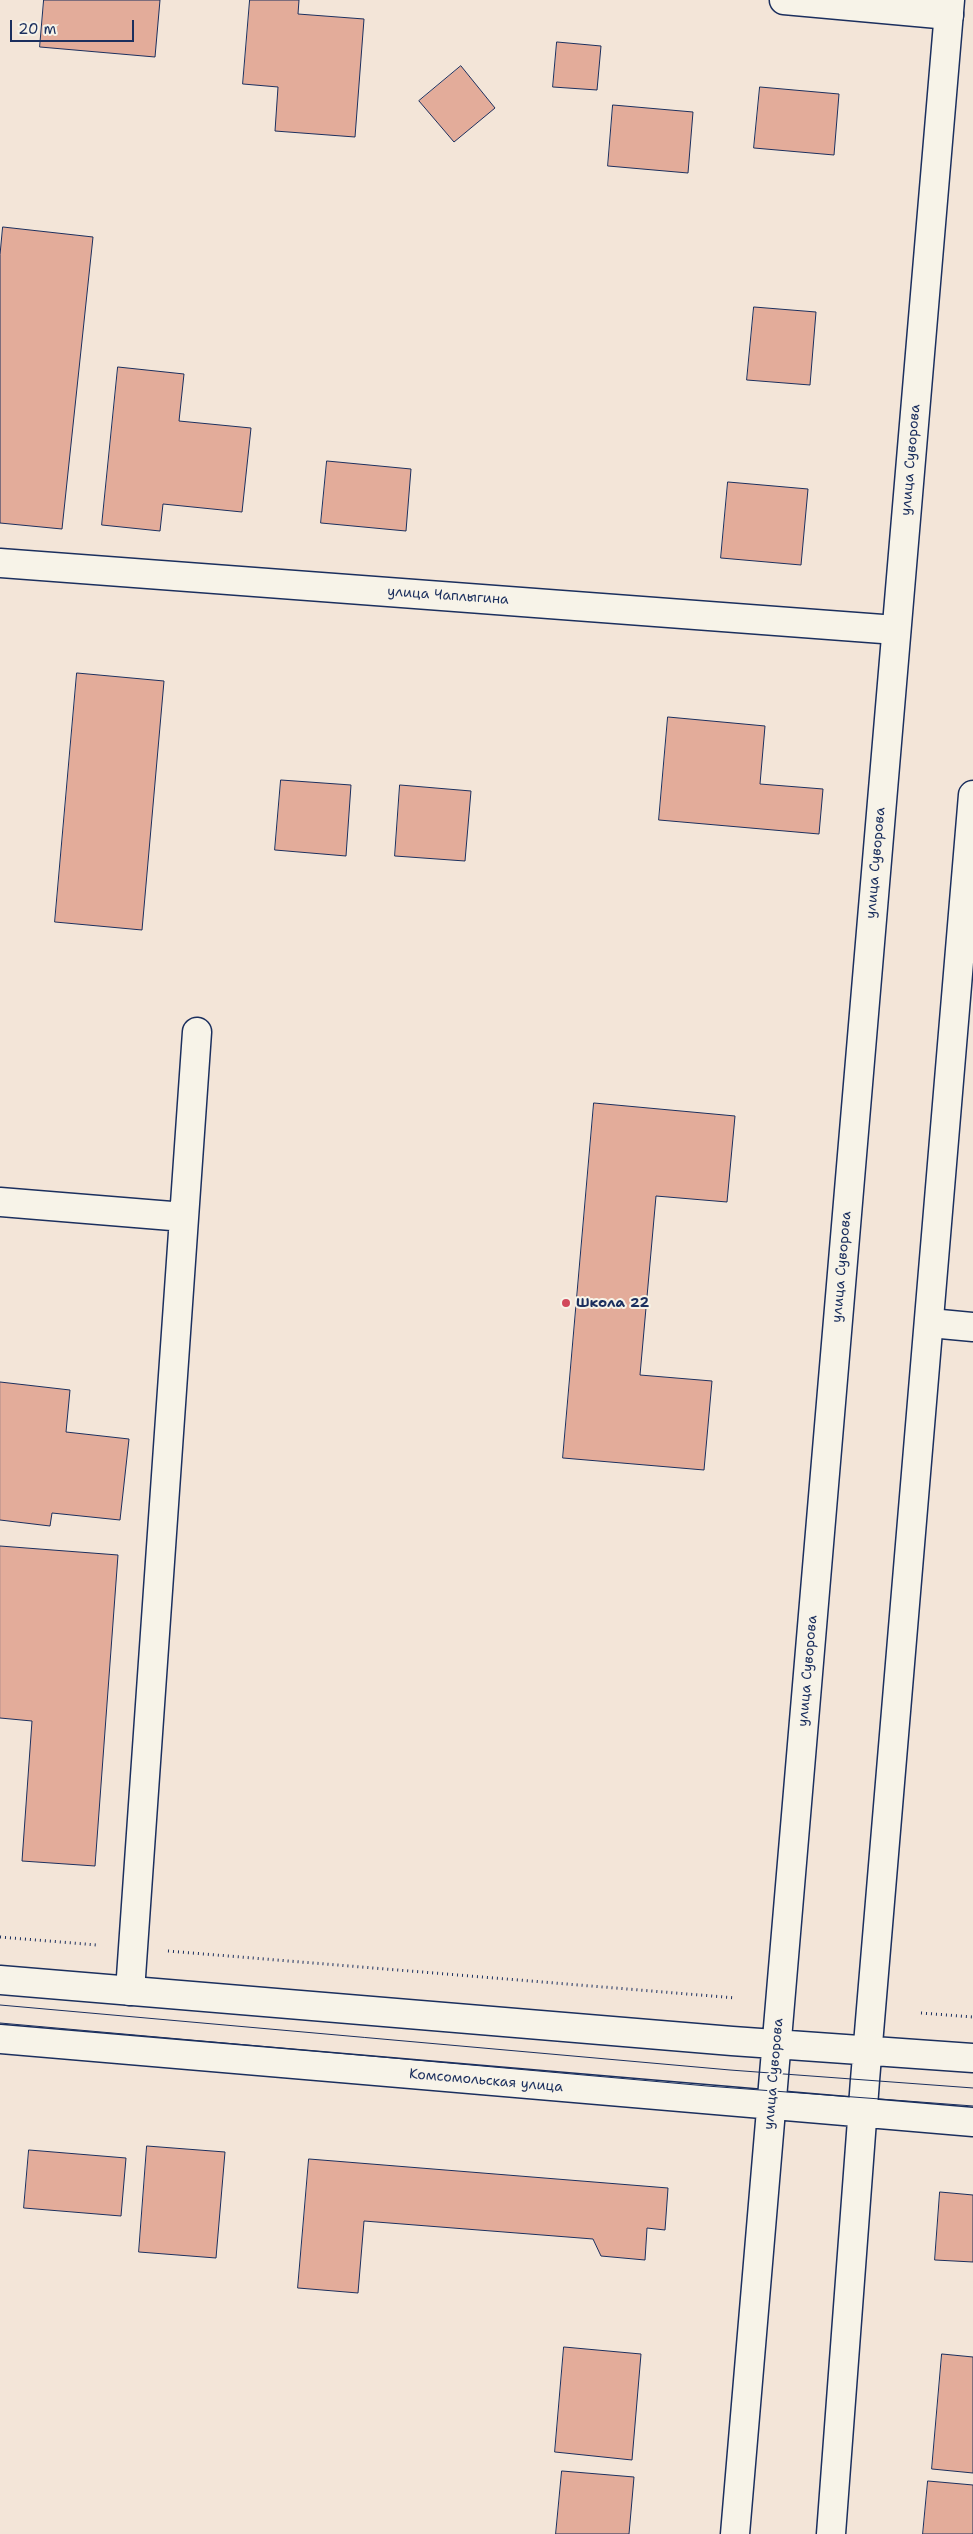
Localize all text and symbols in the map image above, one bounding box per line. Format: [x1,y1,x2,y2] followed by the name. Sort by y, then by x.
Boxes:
[12,10,136,42] scale bar
[18,19,57,39] text: 20 m
[898,404,924,516] street label: улица Суворова
[387,583,509,609] street label: улица Чаплыгина
[863,807,889,919] street label: улица Суворова
[829,1211,855,1323] street label: улица Суворова
[576,1295,649,1311] place label: Школа 22
[560,1297,572,1309] marker: Школа 22
[795,1615,821,1727] street label: улица Суворова
[761,2018,787,2130] street label: улица Суворова
[408,2066,564,2096] street label: Комсомольская улица

